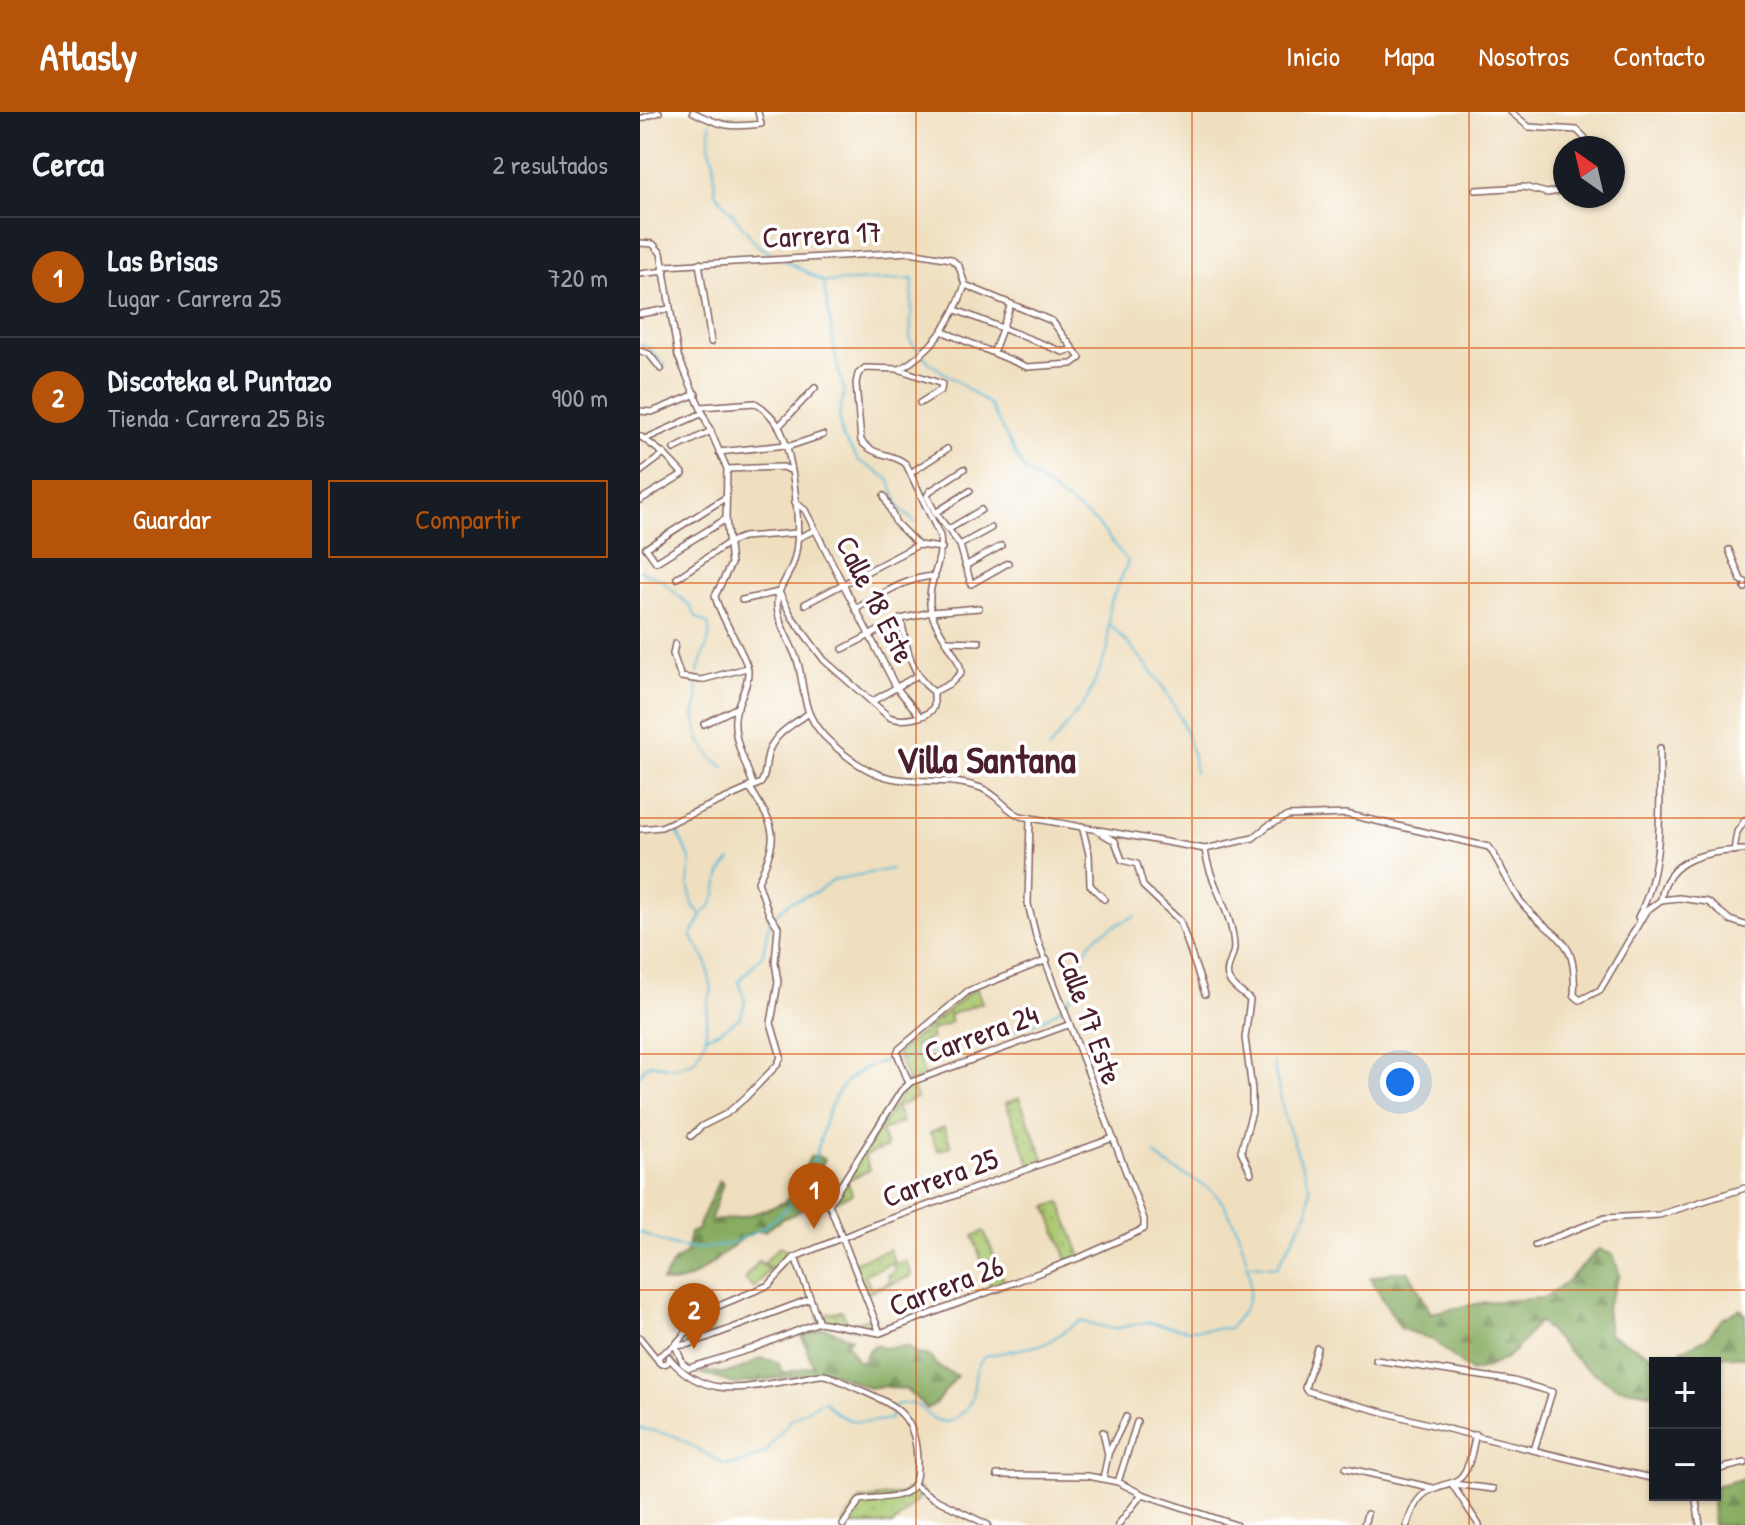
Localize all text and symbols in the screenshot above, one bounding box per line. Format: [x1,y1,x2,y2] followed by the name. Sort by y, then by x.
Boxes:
[40,30,137,82] text: Atlasly
[1286,37,1340,75] text: Inicio
[1384,37,1435,75] text: Mapa
[1479,37,1569,75] text: Nosotros
[1613,37,1705,75] text: Contacto
[1553,136,1625,208] north arrow
[32,141,104,187] text: Cerca
[492,147,608,182] text: 2 resultados
[761,211,883,257] street label: Carrera 17
[108,240,218,280] text: Las Brisas
[53,260,63,295] text: 1
[548,260,608,295] text: 720 m
[108,280,281,315] text: Lugar · Carrera 25
[108,360,331,400] text: Discoteka el Puntazo
[52,380,64,415] text: 2
[552,380,608,415] text: 900 m
[108,400,325,435] text: Tienda · Carrera 25 Bis
[32,480,312,558] button: Guardar
[328,480,608,558] button: Compartir
[827,529,925,670] street label: Calle 18 Este
[896,733,1076,785] district label: Villa Santana
[1047,945,1133,1090] street label: Calle 17 Este
[918,994,1044,1072] street label: Carrera 24
[1380,1062,1420,1102] your location
[877,1138,1004,1216] street label: Carrera 25
[788,1163,840,1229] pin: 1
[883,1245,1009,1325] street label: Carrera 26
[668,1283,720,1349] pin: 2
[1649,1357,1721,1501] map controls
[1649,1357,1721,1429] button: +
[1649,1429,1721,1501] button: −

